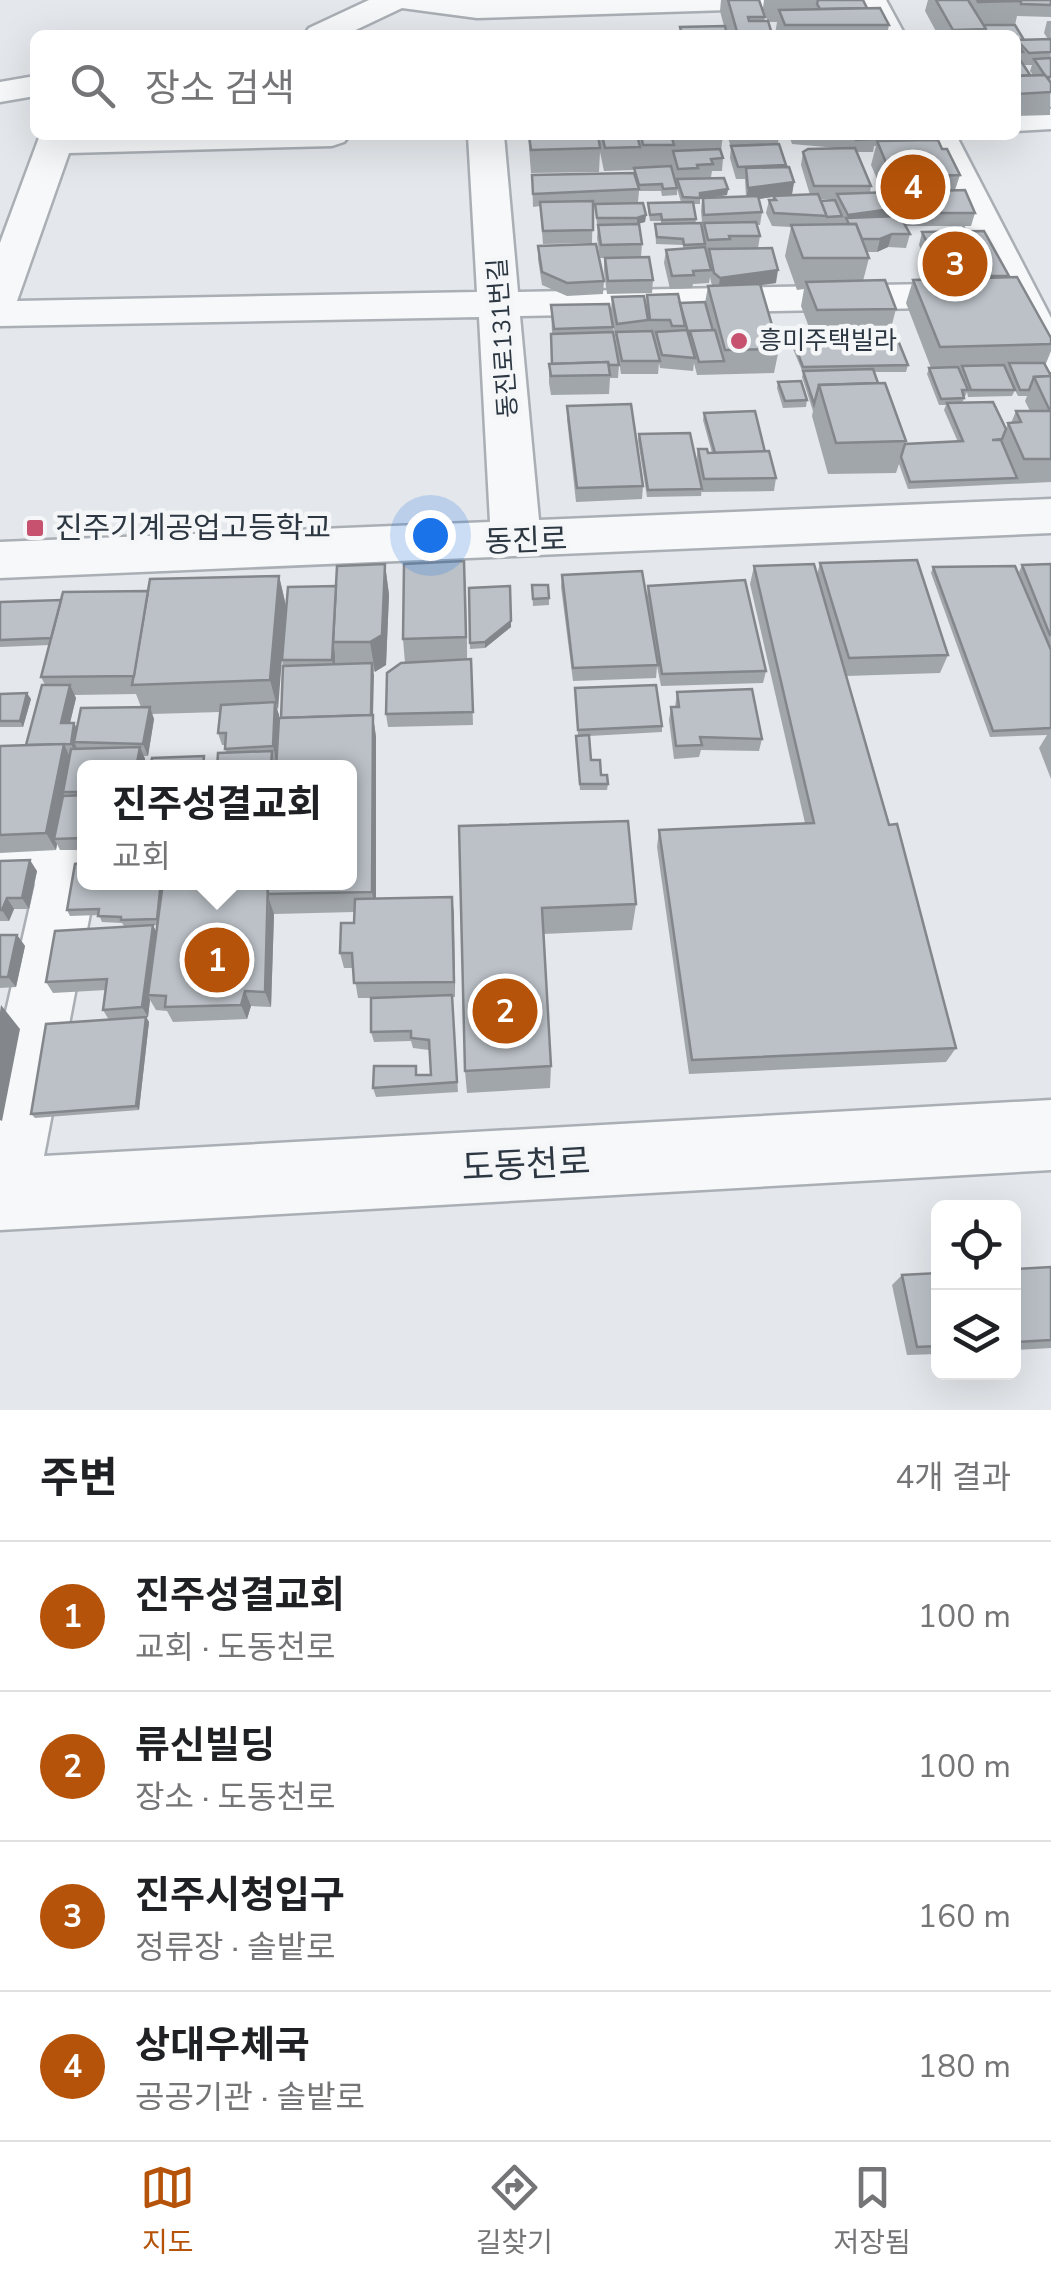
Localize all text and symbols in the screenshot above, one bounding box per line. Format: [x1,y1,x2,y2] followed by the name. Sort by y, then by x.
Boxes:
[30,30,1021,140] search box
[65,58,120,113] icon: search
[145,63,295,114] text: 장소 검색
[880,150,946,224] pin: 4
[922,226,988,302] pin: 3
[480,257,526,419] street label: 동진로131번길
[759,324,897,358] place label: 흥미주택빌라
[728,330,750,352] marker: 흥미주택빌라
[55,508,331,549] place label: 진주기계공업고등학교
[405,510,456,561] your location
[24,517,46,539] marker: 진주기계공업고등학교
[484,519,568,563] street label: 동진로
[77,760,357,890] popup
[112,779,322,830] text: 진주성결교회
[112,835,171,878] text: 교회
[184,922,250,998] pin: 1
[472,974,538,1048] pin: 2
[460,1138,592,1192] street label: 도동천로
[931,1200,1021,1380] map controls
[931,1200,1021,1290] button: locate
[931,1290,1021,1380] button: layers
[40,1450,117,1507] text: 주변
[895,1456,1011,1499] text: 4개 결과
[135,1570,345,1621] text: 진주성결교회
[63,1595,82,1638] text: 1
[918,1595,1011,1638] text: 100 m
[135,1626,335,1669] text: 교회 · 도동천로
[135,1720,275,1771] text: 류신빌딩
[63,1745,82,1788] text: 2
[918,1745,1011,1788] text: 100 m
[135,1776,335,1819] text: 장소 · 도동천로
[135,1870,345,1921] text: 진주시청입구
[63,1895,82,1938] text: 3
[918,1895,1011,1938] text: 160 m
[135,1926,335,1969] text: 정류장 · 솔밭로
[135,2020,310,2071] text: 상대우체국
[63,2045,82,2088] text: 4
[918,2045,1011,2088] text: 180 m
[135,2076,365,2119] text: 공공기관 · 솔밭로
[140,2160,195,2262] tab: 지도
[476,2160,553,2262] tab: 길찾기
[833,2160,911,2262] tab: 저장됨

